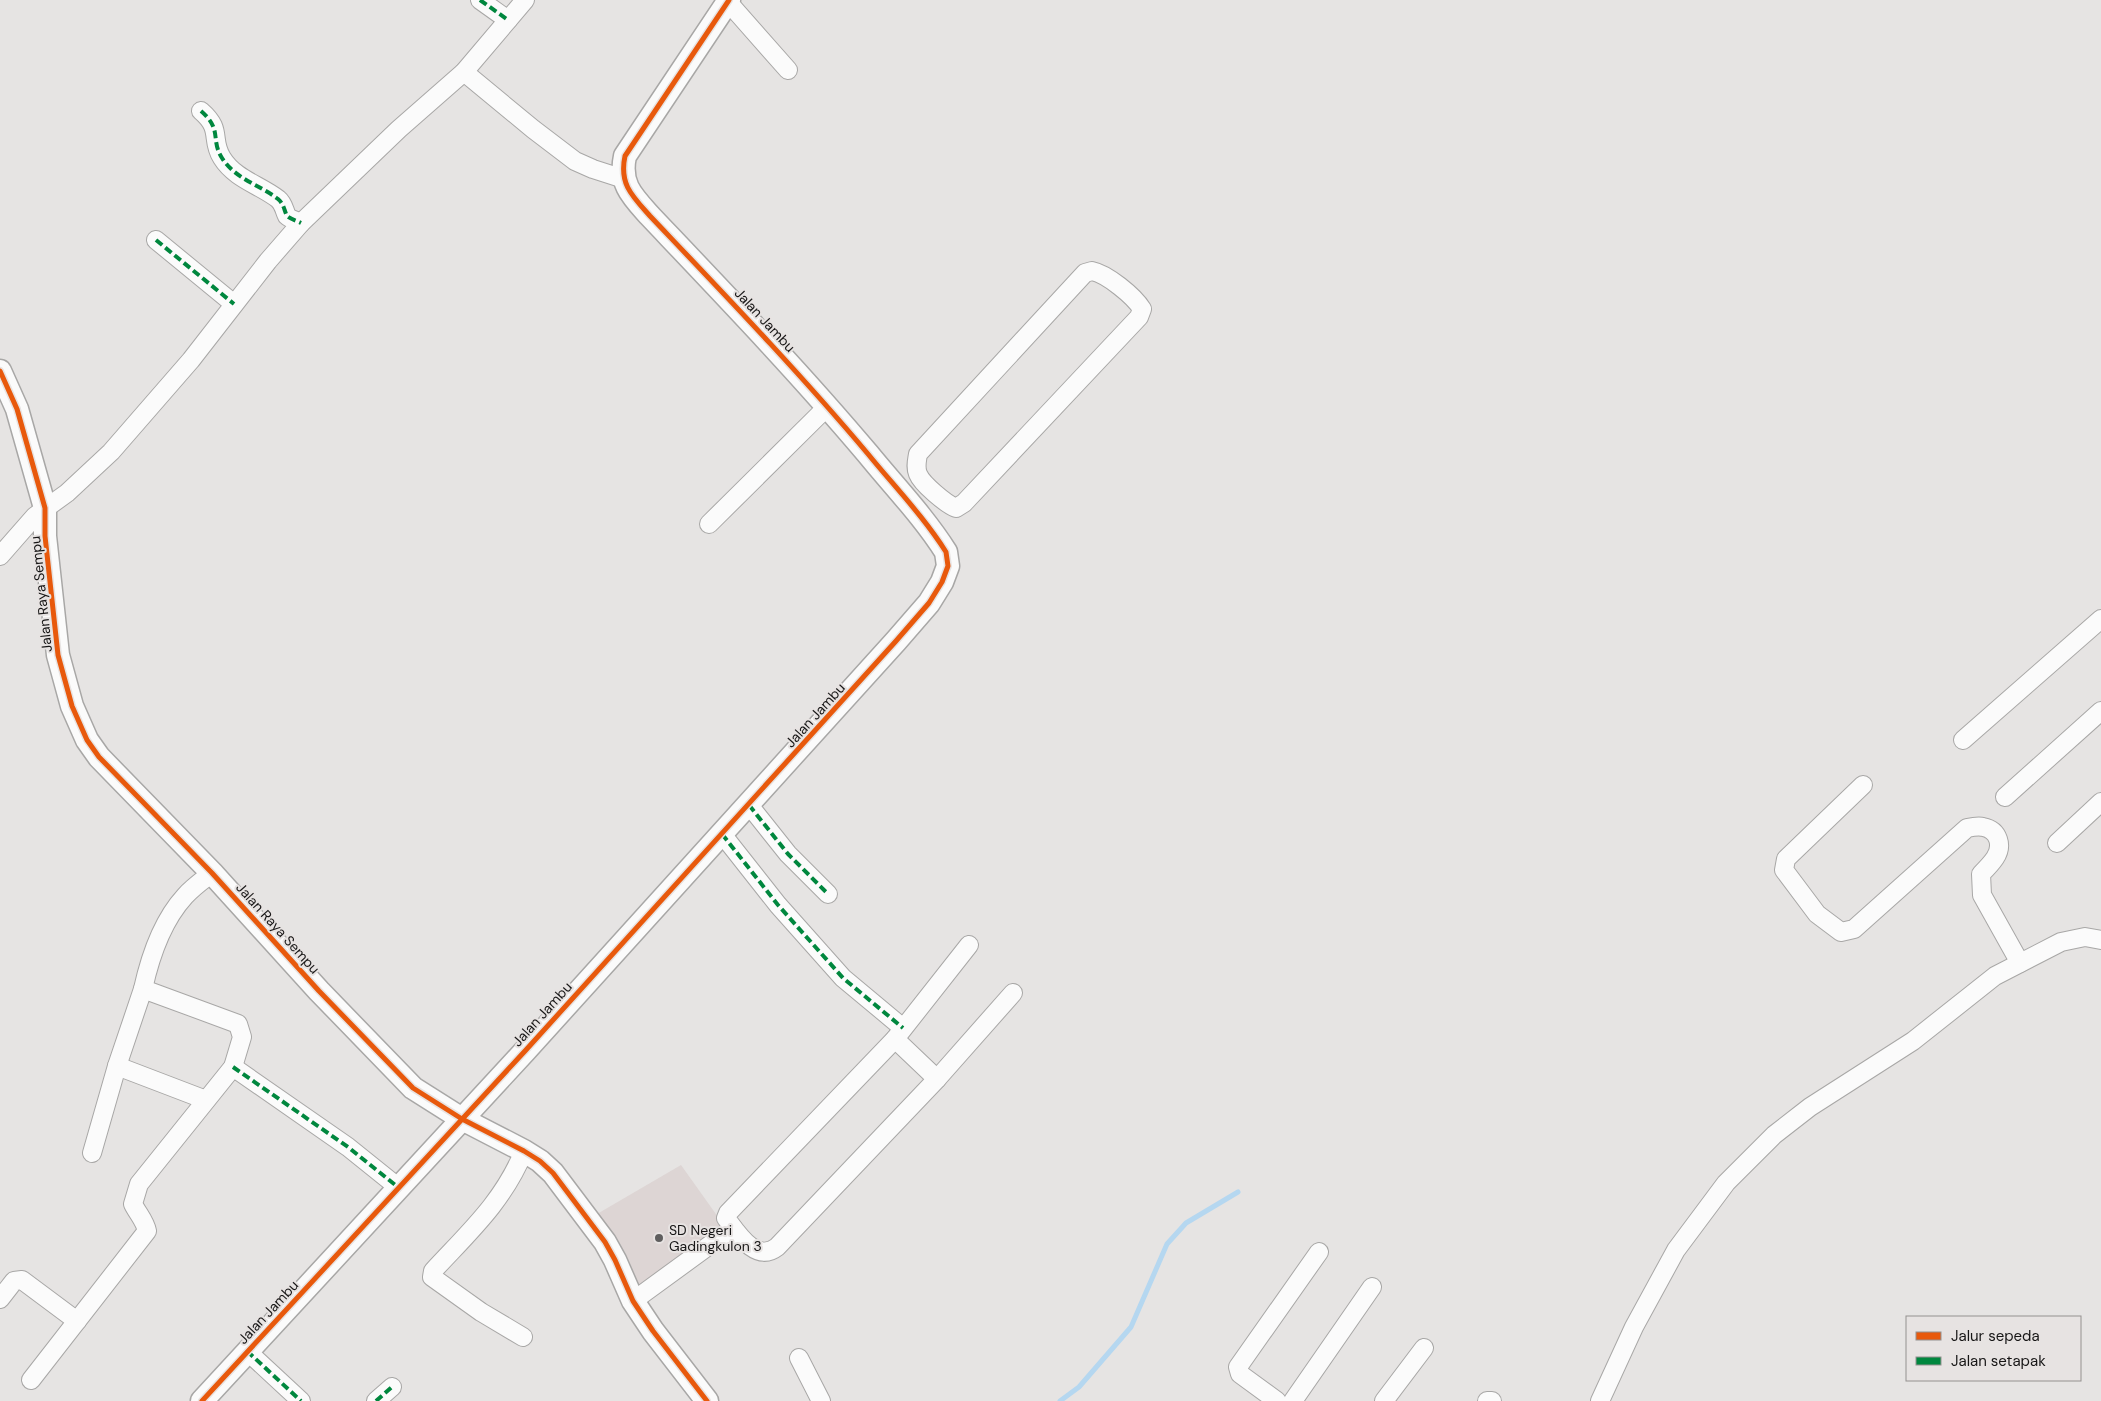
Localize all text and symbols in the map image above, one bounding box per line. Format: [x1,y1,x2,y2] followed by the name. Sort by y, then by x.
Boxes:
[731,284,799,356] street label: Jalan Jambu
[26,535,56,653] street label: Jalan Raya Sempu
[781,679,849,751] street label: Jalan Jambu
[232,879,324,977] street label: Jalan Raya Sempu
[508,978,576,1050] street label: Jalan Jambu
[669,1221,762,1255] place label: SD Negeri Gadingkulon 3
[653,1232,665,1244] marker: SD Negeri Gadingkulon 3
[234,1276,302,1348] street label: Jalan Jambu
[1906,1316,2081,1381] legend
[1951,1326,2040,1346] text: Jalur sepeda
[1951,1351,2046,1371] text: Jalan setapak

